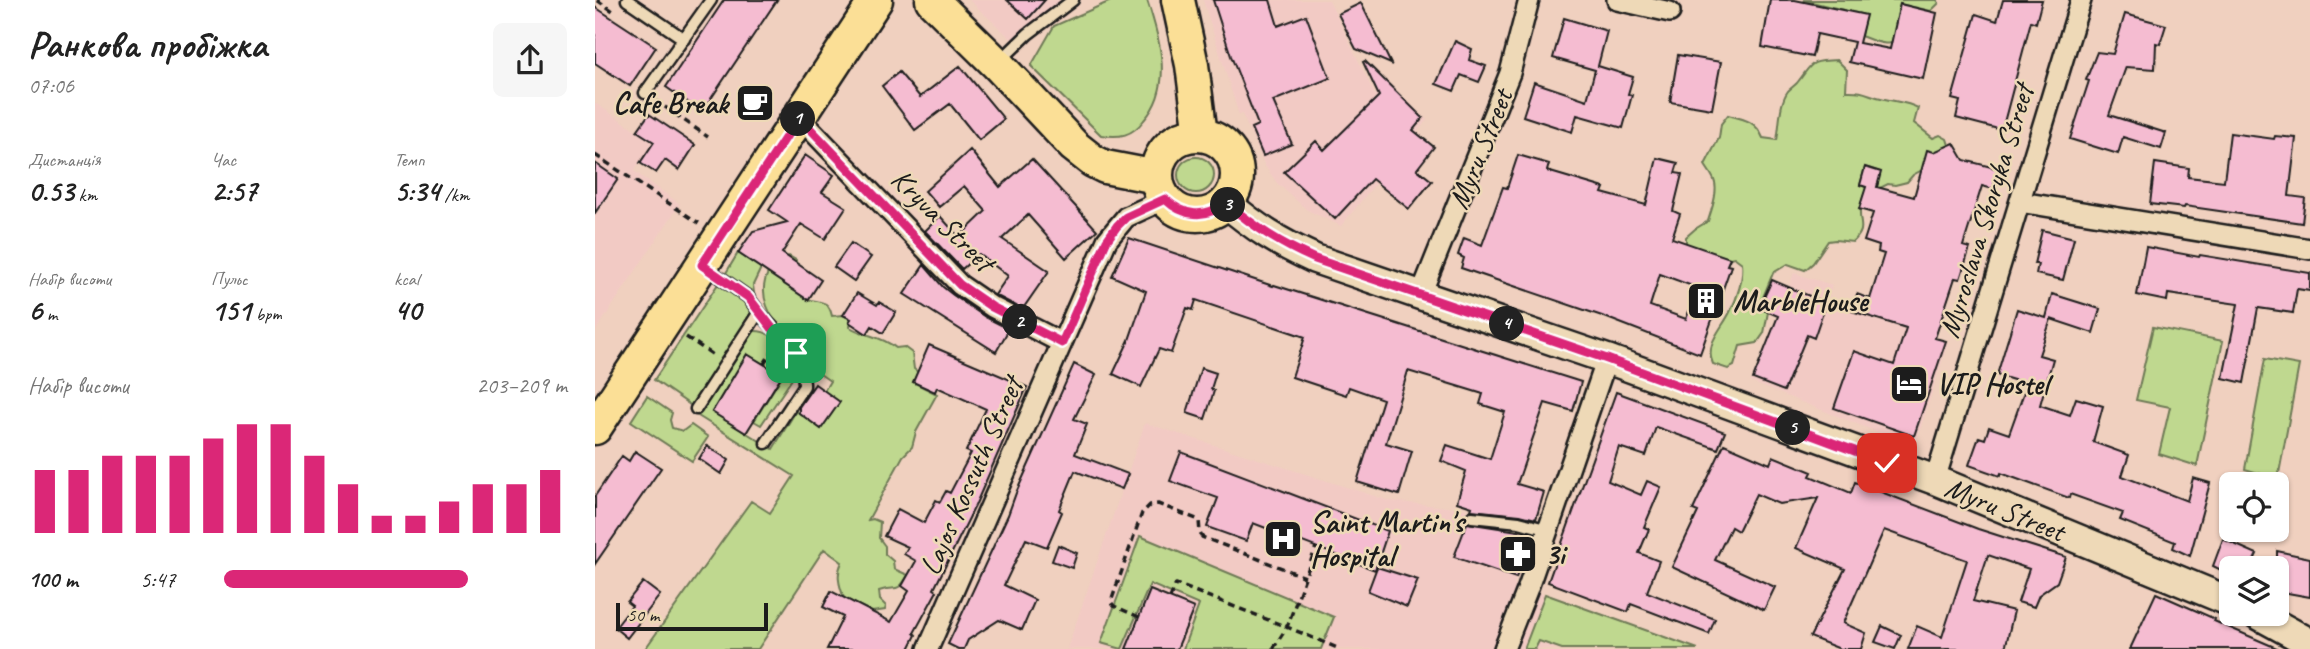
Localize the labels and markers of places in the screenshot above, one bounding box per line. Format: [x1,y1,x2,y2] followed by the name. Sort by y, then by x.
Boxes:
[734,82,776,124] cafe icon: Cafe Break
[613,84,731,122] place label: Cafe Break
[781,102,815,136] pin: 1
[1211,188,1245,222] pin: 3
[1685,280,1727,322] building icon: MarbleHouse
[1733,282,1869,320] place label: MarbleHouse
[1003,304,1037,340] pin: 2
[1489,306,1525,342] pin: 4
[766,323,826,383] pin
[1888,363,1930,405] hotel icon: VIP Hostel
[1936,365,2054,403] place label: VIP Hostel
[1775,410,1811,446] pin: 5
[1857,433,1917,493] pin
[1310,503,1467,575] place label: Saint Martin's Hospital
[1262,518,1304,560] hospital icon: Saint Martin's Hospital
[1497,533,1539,575] pharmacy icon: 3i
[1545,535,1569,573] place label: 3i

